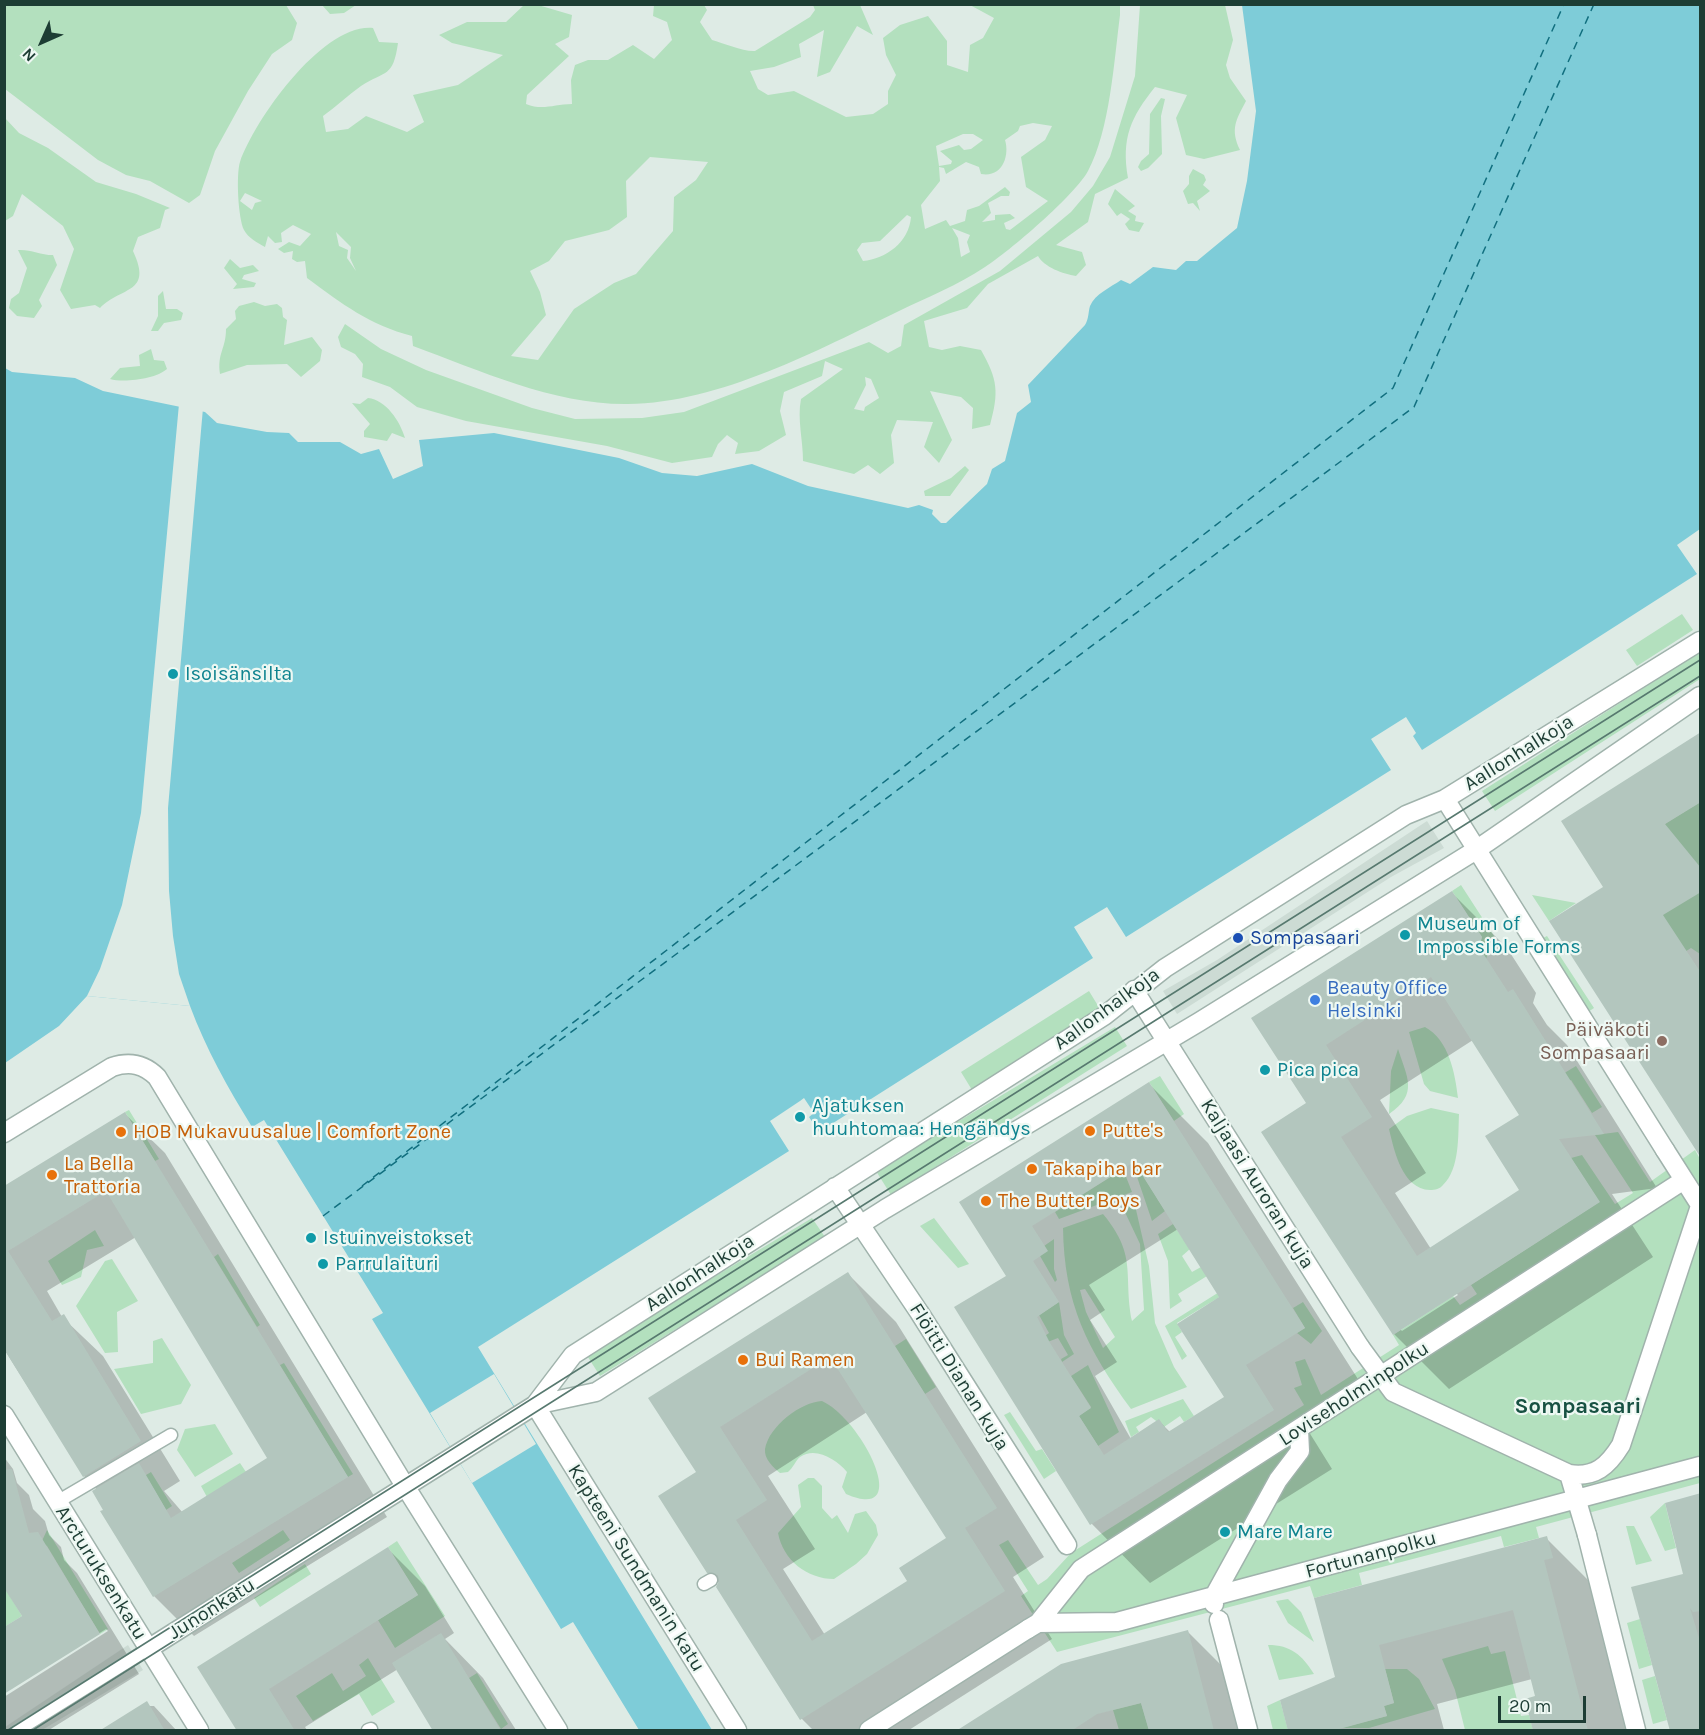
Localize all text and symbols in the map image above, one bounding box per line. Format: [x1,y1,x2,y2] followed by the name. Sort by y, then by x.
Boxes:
[12,12,72,72] north arrow
[18,44,40,66] text: N
[185,662,292,686] place label: Isoisänsilta
[166,667,180,681] marker: Isoisänsilta
[1460,710,1578,796] street label: Aallonhalkoja
[1417,912,1581,959] place label: Museum of Impossible Forms
[1250,926,1360,950] place label: Sompasaari
[1398,928,1412,942] marker: Museum of Impossible Forms
[1231,931,1245,945] marker: Sompasaari
[1049,963,1165,1055] street label: Aallonhalkoja
[1327,976,1448,1023] place label: Beauty Office Helsinki
[1308,993,1322,1007] marker: Beauty Office Helsinki
[1540,1018,1650,1065] place label: Päiväkoti Sompasaari
[1655,1034,1669,1048] marker: Päiväkoti Sompasaari
[1277,1058,1359,1082] place label: Pica pica
[1258,1063,1272,1077] marker: Pica pica
[812,1094,1031,1141] place label: Ajatuksen huuhtomaa: Hengähdys
[1195,1095,1319,1273] street label: Kaljaasi Auroran kuja
[793,1110,807,1124] marker: Ajatuksen huuhtomaa: Hengähdys
[1102,1119,1164,1143] place label: Putte's
[133,1120,451,1144] place label: HOB Mukavuusalue | Comfort Zone
[1083,1124,1097,1138] marker: Putte's
[114,1125,128,1139] marker: HOB Mukavuusalue | Comfort Zone
[64,1152,141,1199] place label: La Bella Trattoria
[1044,1157,1161,1181] place label: Takapiha bar
[1025,1162,1039,1176] marker: Takapiha bar
[45,1168,59,1182] marker: La Bella Trattoria
[998,1189,1140,1213] place label: The Butter Boys
[979,1194,993,1208] marker: The Butter Boys
[323,1226,472,1250] place label: Istuinveistokset
[641,1229,759,1317] street label: Aallonhalkoja
[304,1231,318,1245] marker: Istuinveistokset
[335,1252,439,1276] place label: Parrulaituri
[316,1257,330,1271] marker: Parrulaituri
[904,1299,1014,1455] street label: Flöitti Dianan kuja
[1274,1337,1434,1451] street label: Loviseholminpolku
[755,1348,855,1372] place label: Bui Ramen
[736,1353,750,1367] marker: Bui Ramen
[1515,1394,1641,1420] district label: Sompasaari
[562,1460,710,1676] street label: Kapteeni Sundmanin katu
[50,1501,152,1645] street label: Arcturuksenkatu
[1237,1520,1333,1544] place label: Mare Mare
[1218,1525,1232,1539] marker: Mare Mare
[1303,1526,1439,1584] street label: Fortunanpolku
[164,1573,260,1645] street label: Junonkatu
[1501,1684,1590,1722] scale bar
[1509,1695,1551,1717] text: 20 m

